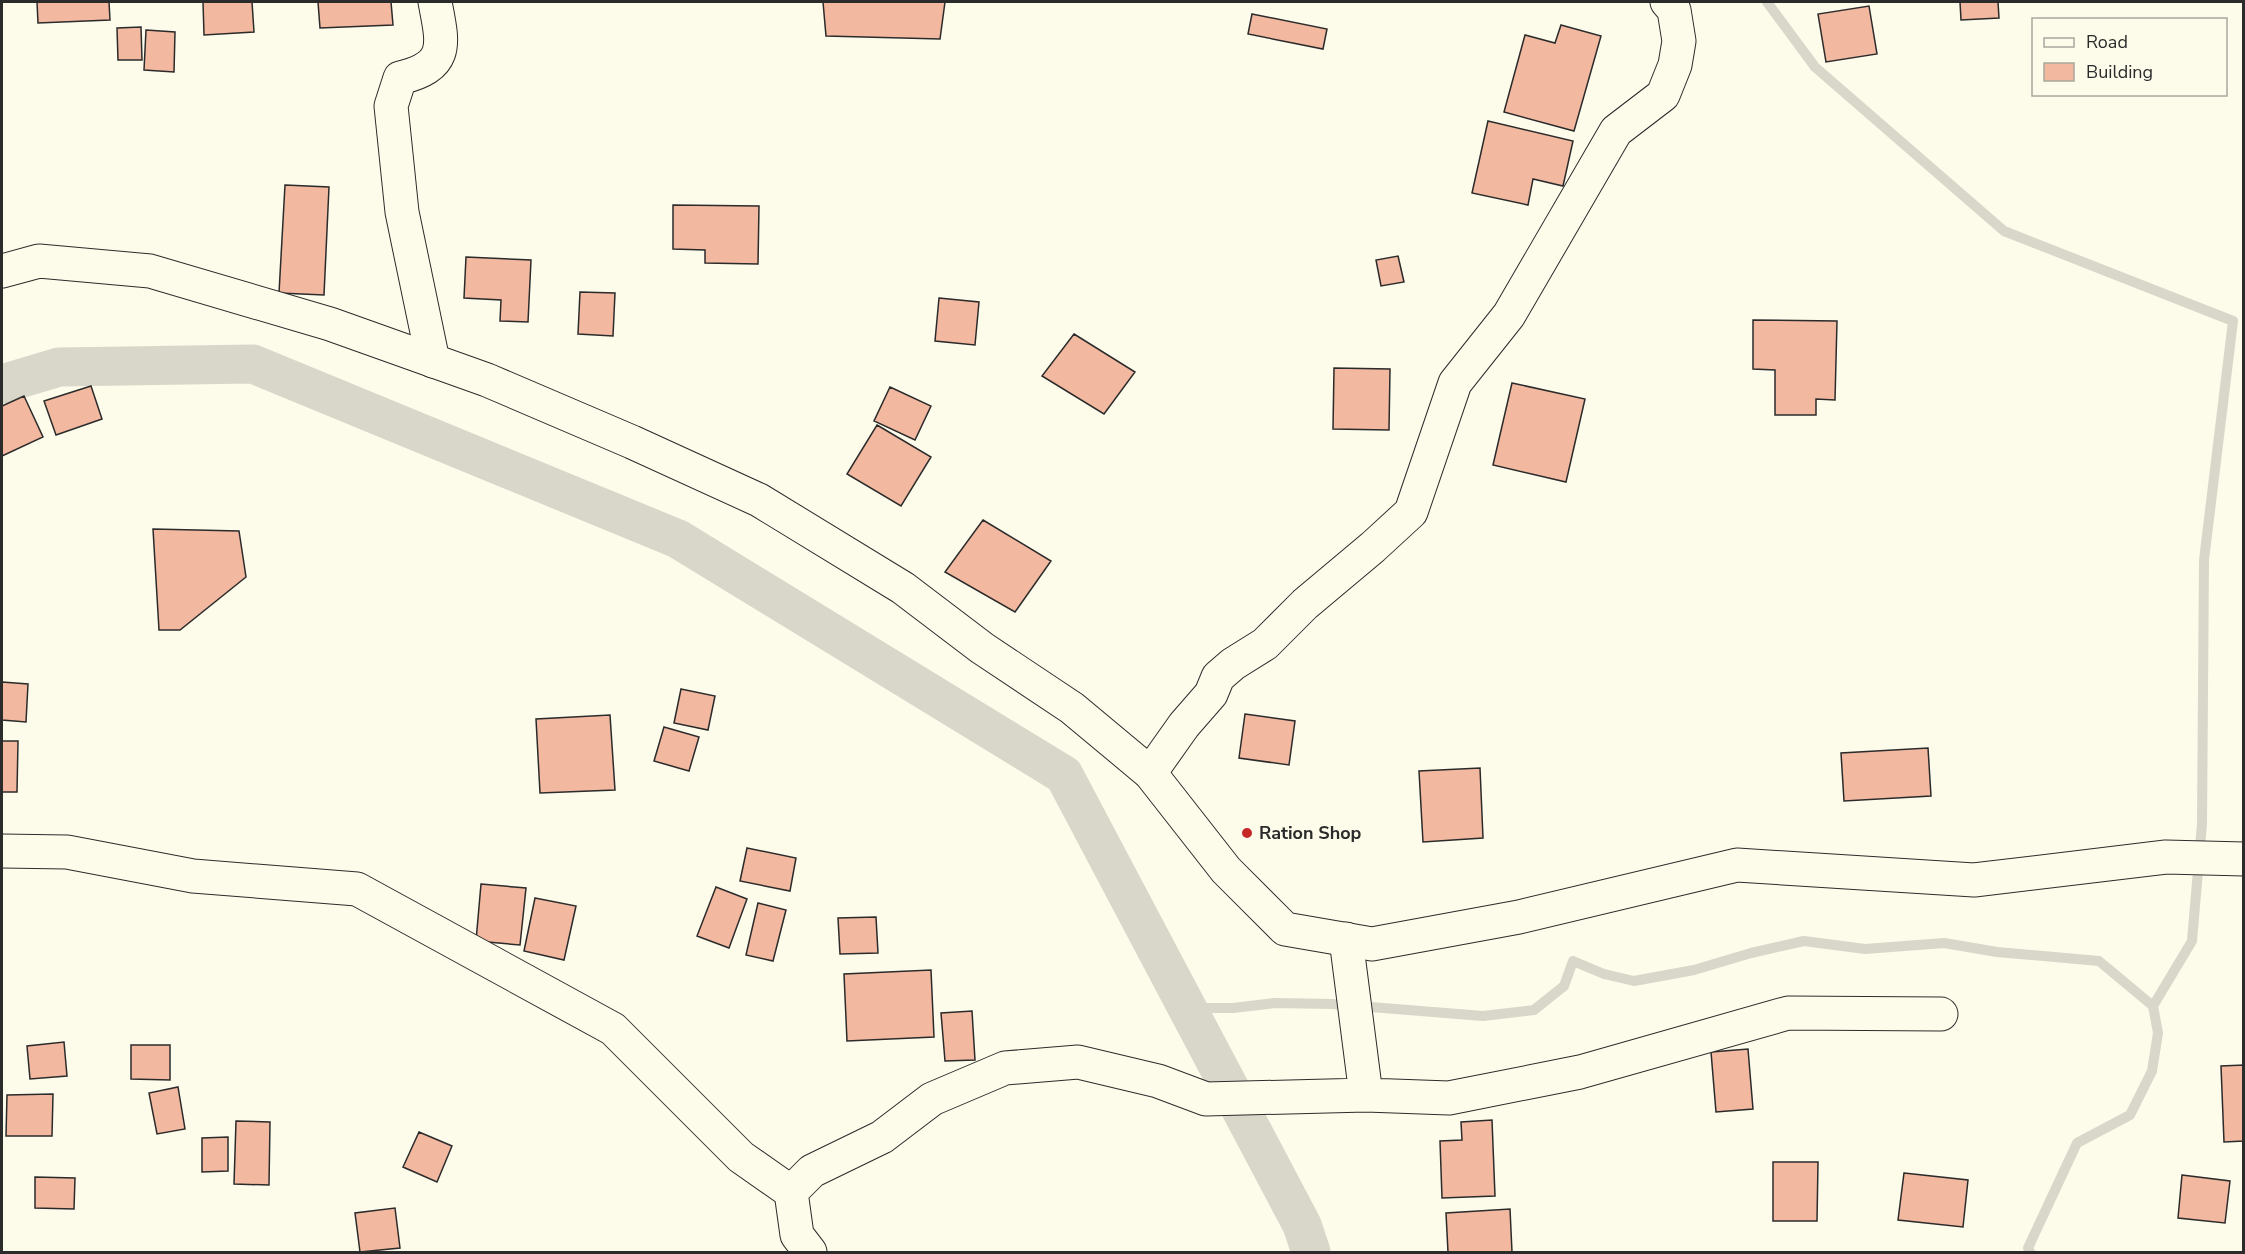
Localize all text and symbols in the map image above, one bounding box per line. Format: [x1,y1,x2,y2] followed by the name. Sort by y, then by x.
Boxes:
[2032,18,2227,96] legend
[2086,30,2128,54] text: Road
[2086,60,2153,84] text: Building
[1259,821,1362,845] place label: Ration Shop
[1240,826,1254,840] marker: Ration Shop

